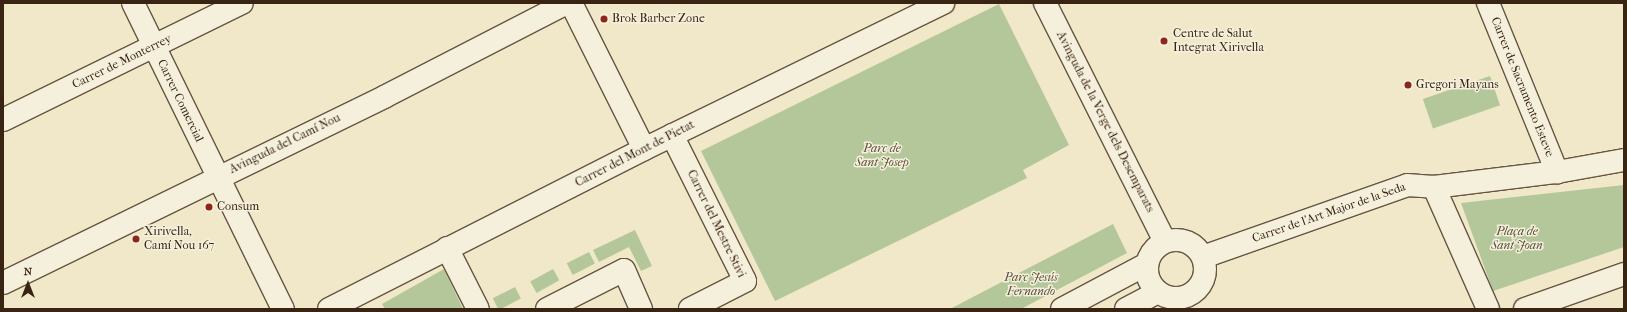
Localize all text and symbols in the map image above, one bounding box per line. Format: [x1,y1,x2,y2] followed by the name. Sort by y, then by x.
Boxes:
[612,12,705,26] place label: Brok Barber Zone
[599,14,609,24] marker: Brok Barber Zone
[1487,15,1557,159] street label: Carrer de Sacramento Esteve
[1173,27,1264,55] place label: Centre de Salut Integrat Xirivella
[1053,29,1157,215] street label: Avinguda de la Verge dels Desemparats
[70,32,174,92] street label: Carrer de Monterrey
[1158,35,1170,47] marker: Centre de Salut Integrat Xirivella
[154,57,206,145] street label: Carrer Comercial
[1416,78,1499,92] place label: Gregori Mayans
[1403,80,1413,90] marker: Gregori Mayans
[227,111,343,177] street label: Avinguda del Camí Nou
[573,118,697,190] street label: Carrer del Mont de Pietat
[855,142,909,170] park label: Parc de Sant Josep
[684,168,748,280] street label: Carrer del Mestre Stivi
[1250,180,1408,246] street label: Carrer de l'Art Major de la Seda
[217,200,259,214] place label: Consum
[204,202,214,212] marker: Consum
[144,225,214,253] place label: Xirivella, Camí Nou 167
[1491,225,1543,253] park label: Plaça de Sant Joan
[131,234,141,244] marker: Xirivella, Camí Nou 167
[8,264,48,304] north arrow
[24,265,32,278] text: N
[1004,271,1058,299] park label: Parc Jesús Fernando

